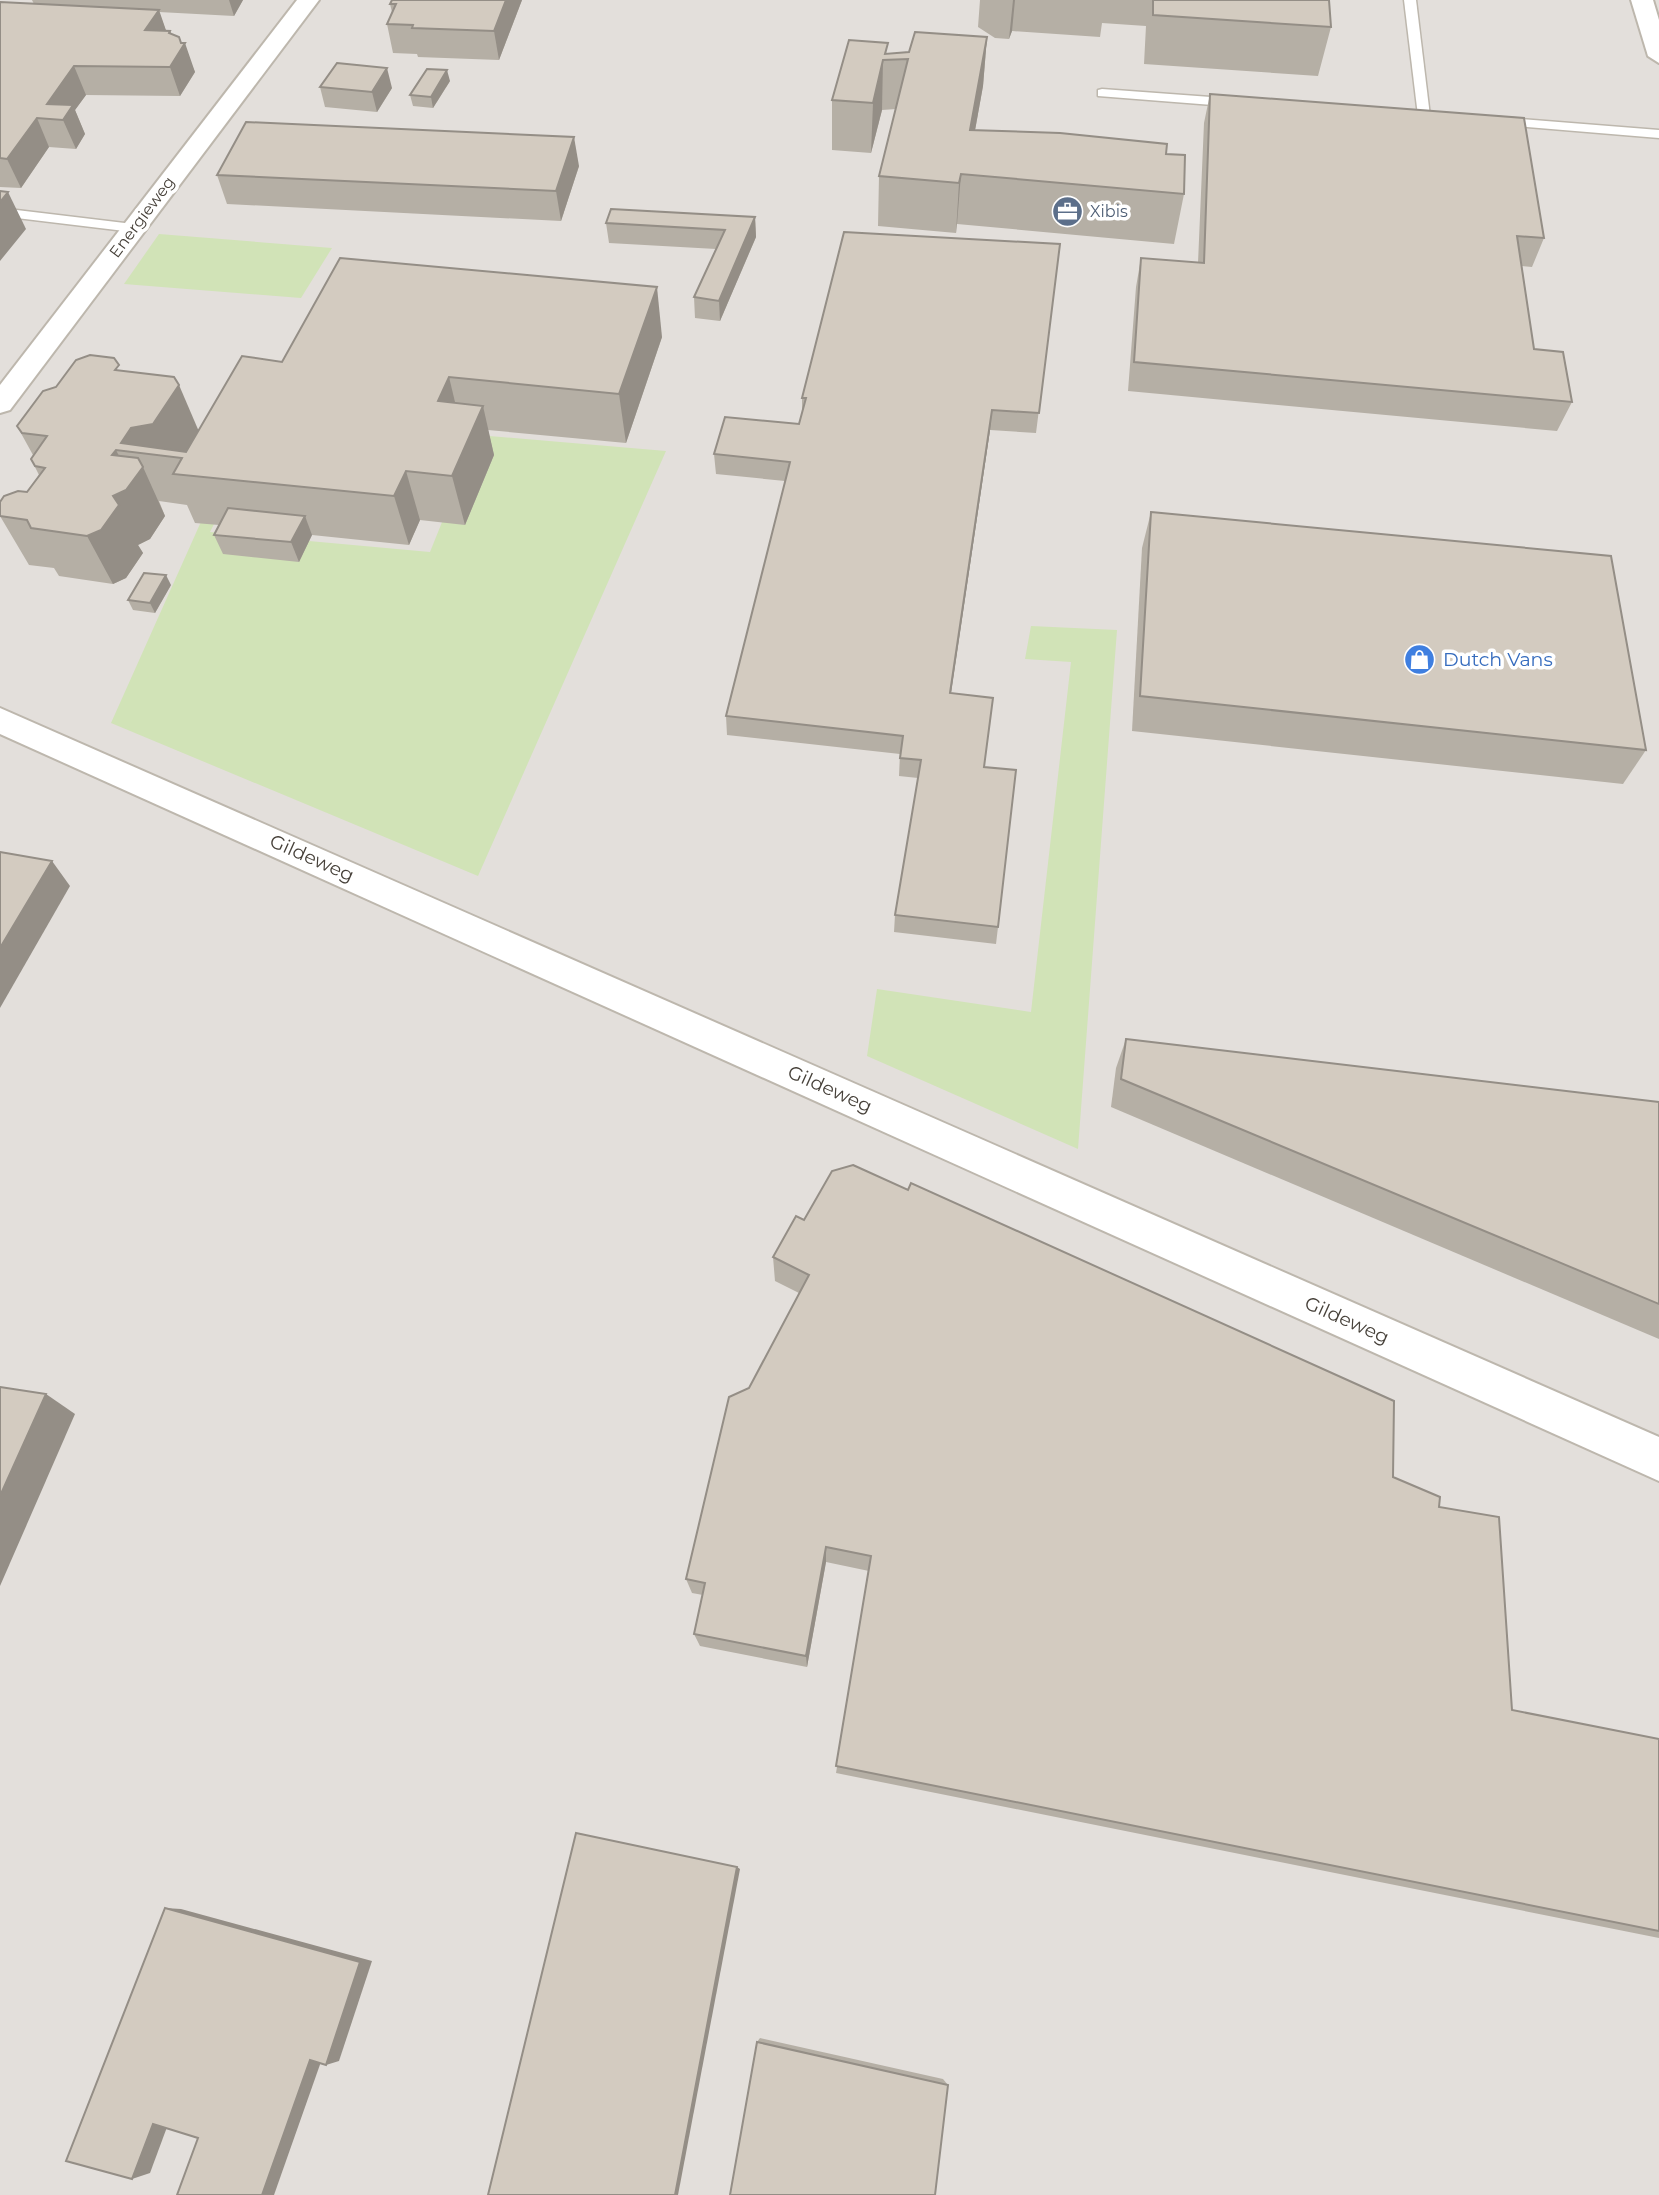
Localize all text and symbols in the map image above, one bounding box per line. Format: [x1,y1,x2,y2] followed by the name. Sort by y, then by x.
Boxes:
[105,173,179,261] street label: Energieweg
[1050,194,1084,228] office icon: Xibis
[1090,202,1128,221] place label: Xibis
[1403,642,1437,676] shop icon: Dutch Vans
[1443,648,1553,671] place label: Dutch Vans
[266,829,358,887] street label: Gildeweg
[784,1060,876,1118] street label: Gildeweg
[1301,1291,1393,1349] street label: Gildeweg

